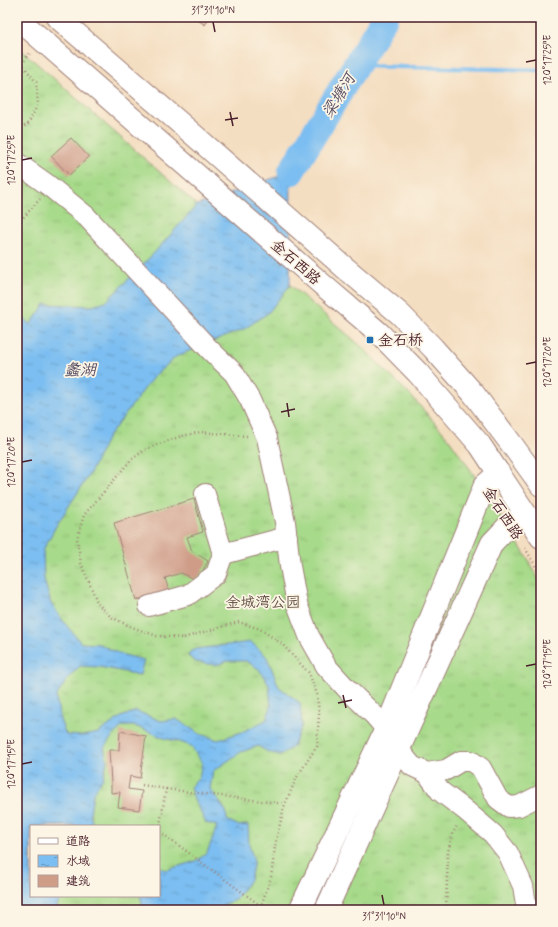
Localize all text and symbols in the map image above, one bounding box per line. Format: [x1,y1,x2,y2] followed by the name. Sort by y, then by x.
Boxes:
[191,4,235,18] text: 31°31'10"N
[541,35,555,85] text: 120°17'25"E
[318,67,362,122] water label: 梁塘河
[5,135,19,185] text: 120°17'25"E
[266,236,325,290] street label: 金石西路
[378,331,423,351] place label: 金石桥
[365,335,375,345] marker: 金石桥
[541,336,555,387] text: 120°17'20"E
[64,360,98,381] water label: 蠡湖
[5,436,19,487] text: 120°17'20"E
[477,483,527,544] street label: 金石西路
[225,593,301,613] park label: 金城湾公园
[541,639,555,689] text: 120°17'15"E
[5,739,19,789] text: 120°17'15"E
[30,825,160,897] legend
[66,834,90,850] text: 道路
[66,854,90,870] text: 水域
[66,874,90,890] text: 建筑
[362,910,406,924] text: 31°31'10"N

